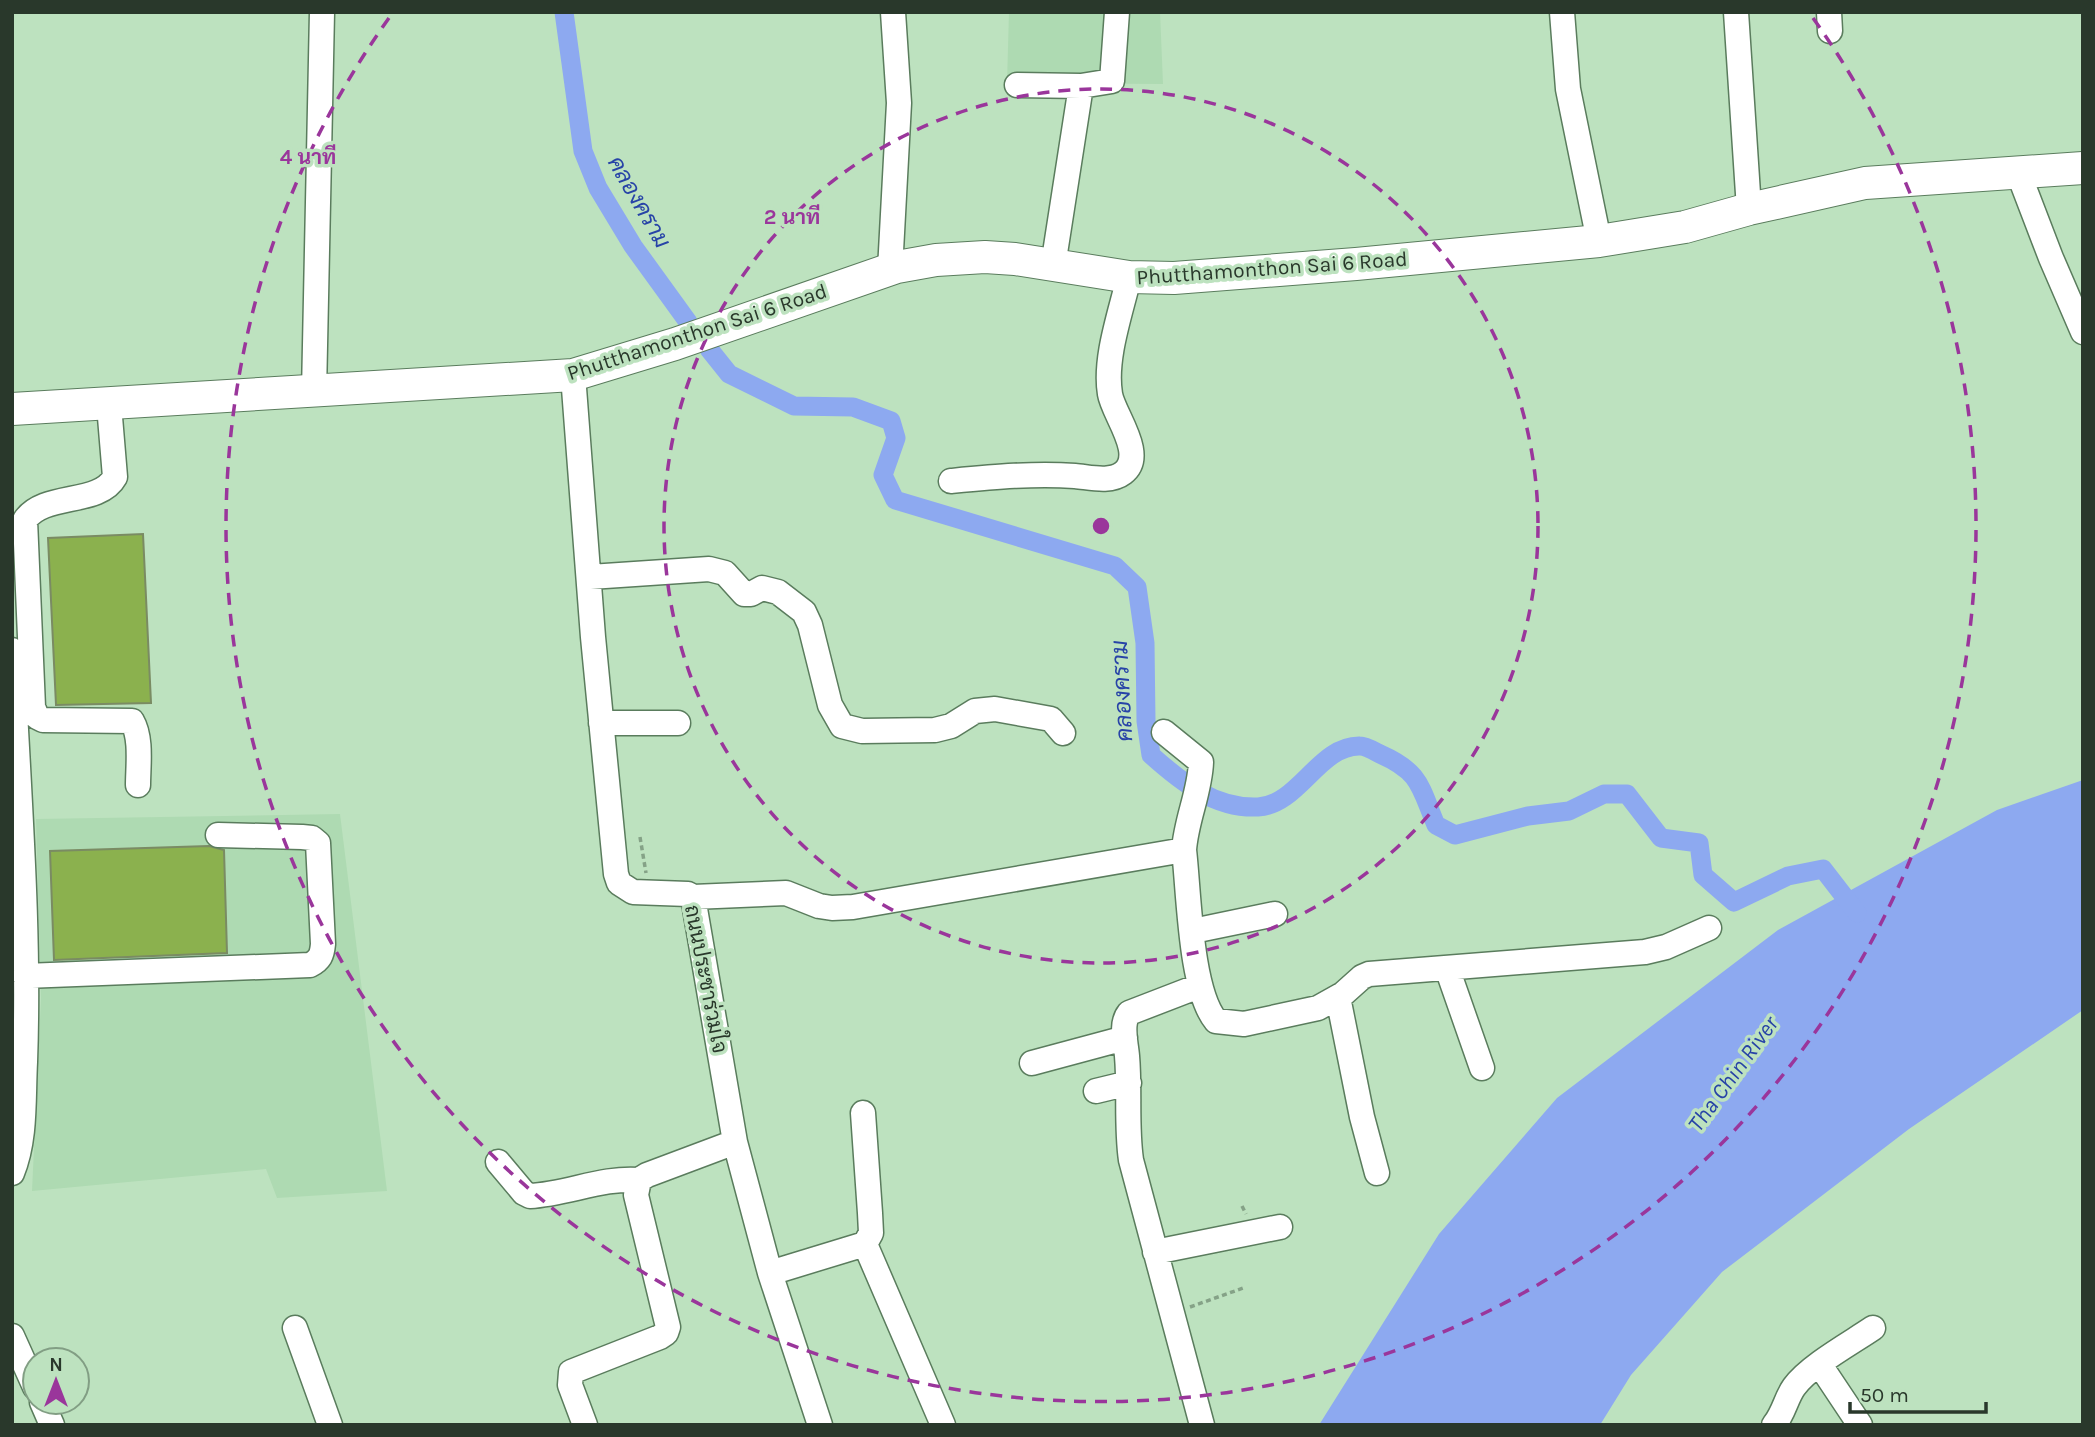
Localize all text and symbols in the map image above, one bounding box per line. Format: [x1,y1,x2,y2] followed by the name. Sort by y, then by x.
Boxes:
[280,144,336,169] text: 4 นาที
[602,151,676,253] water label: คลองคราม
[764,204,820,229] text: 2 นาที
[1136,247,1408,289] street label: Phutthamonthon Sai 6 Road
[564,279,830,385] street label: Phutthamonthon Sai 6 Road
[1089,514,1113,538] centre of rings
[1106,640,1138,742] water label: คลองคราม
[680,903,733,1055] street label: ถนนประชาร่วมใจ
[1682,1010,1785,1137] water label: Tha Chin River
[21,1346,91,1416] north arrow
[49,1354,63,1376] text: N
[1850,1370,1986,1414] scale bar
[1860,1383,1909,1407] text: 50 m

